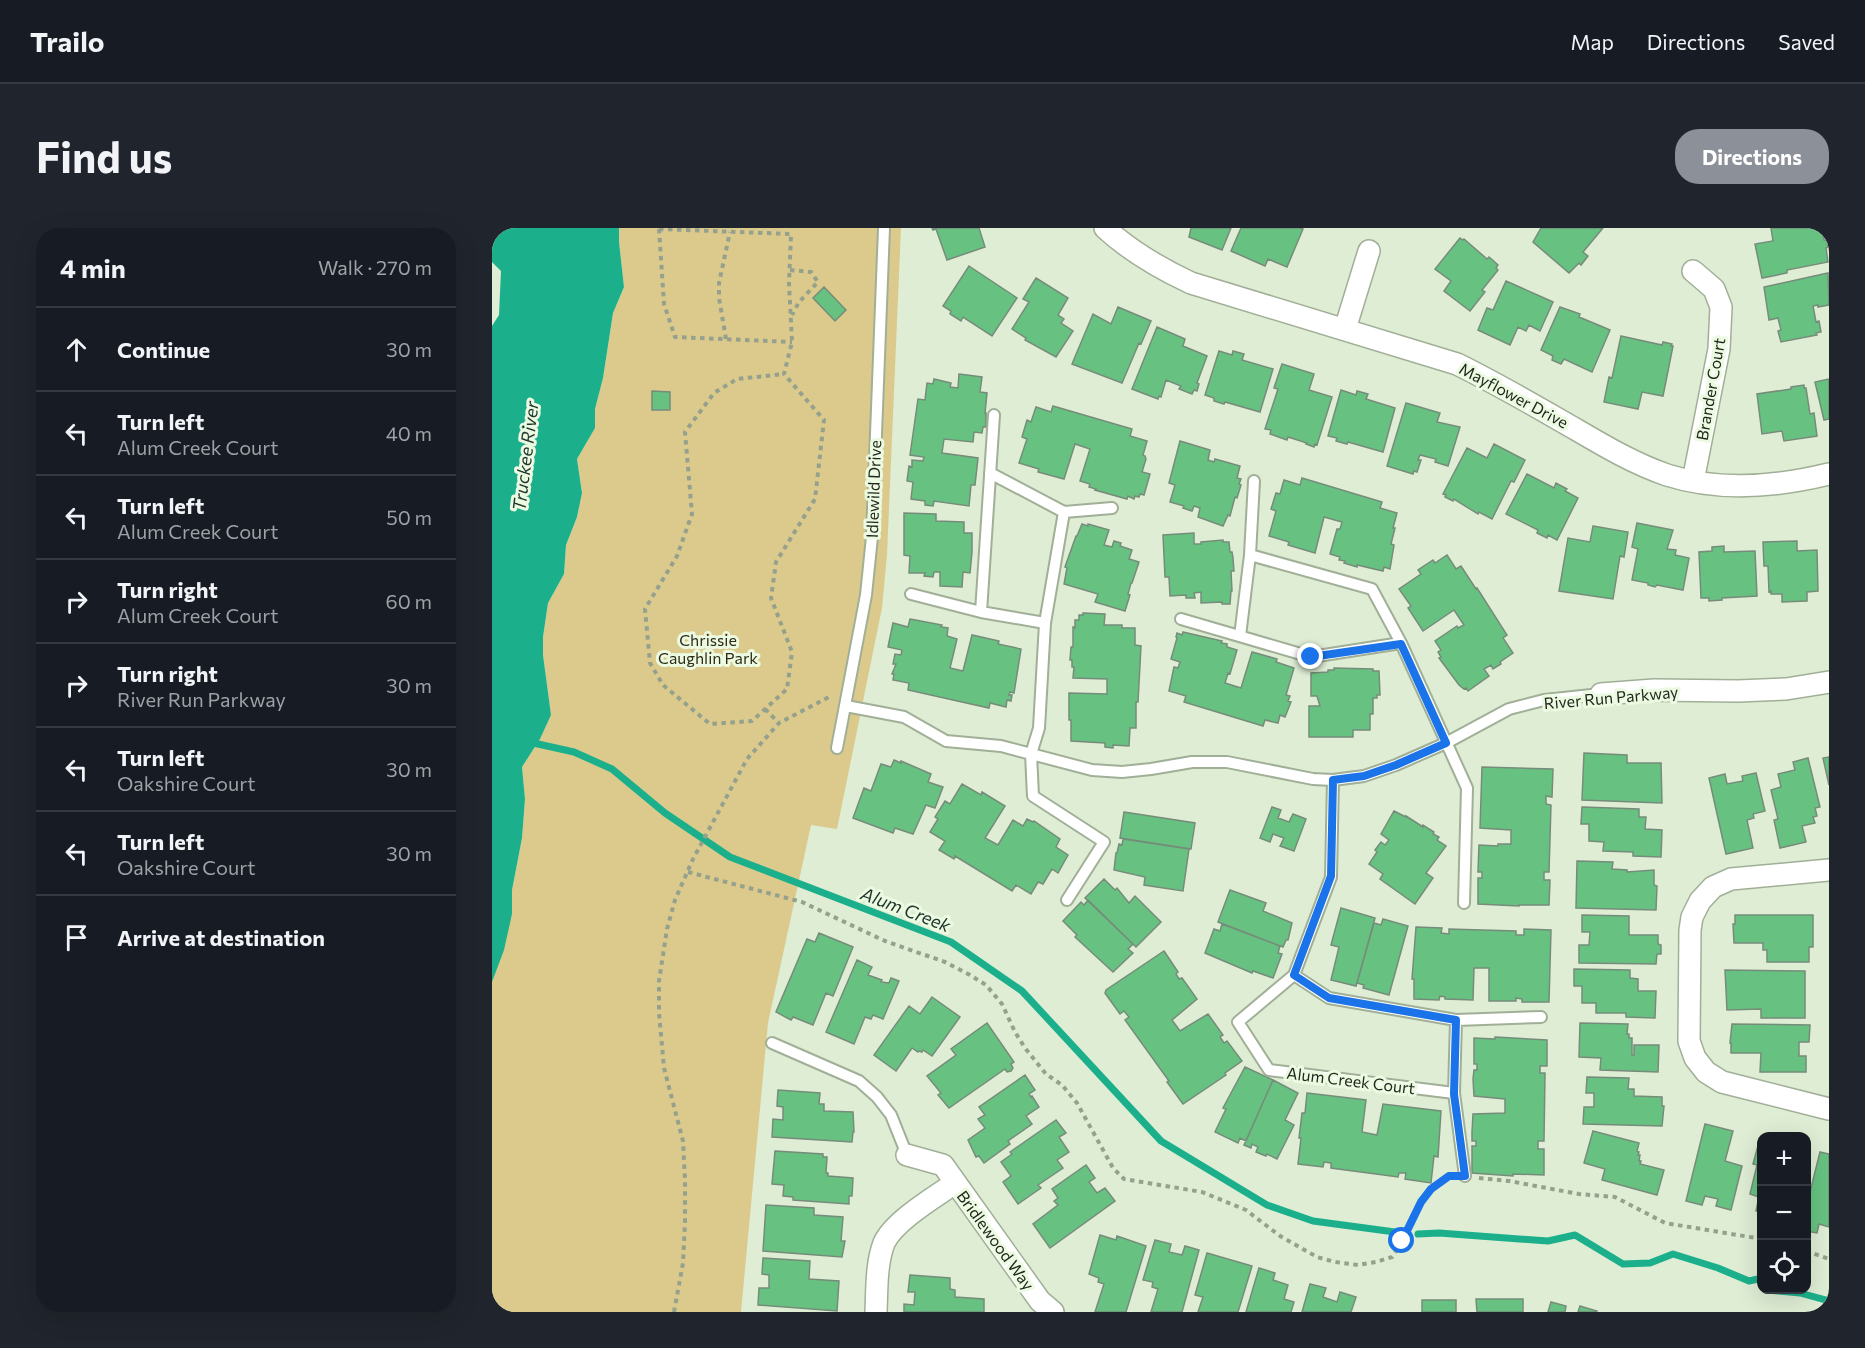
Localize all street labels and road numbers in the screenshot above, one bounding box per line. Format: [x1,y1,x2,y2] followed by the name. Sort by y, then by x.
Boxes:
[1692,336,1728,442] street label: Brander Court
[1456,358,1572,432] street label: Mayflower Drive
[862,440,884,538] street label: Idlewild Drive
[1543,682,1679,712] street label: River Run Parkway
[1286,1063,1417,1097] street label: Alum Creek Court
[954,1187,1038,1293] street label: Bridlewood Way

